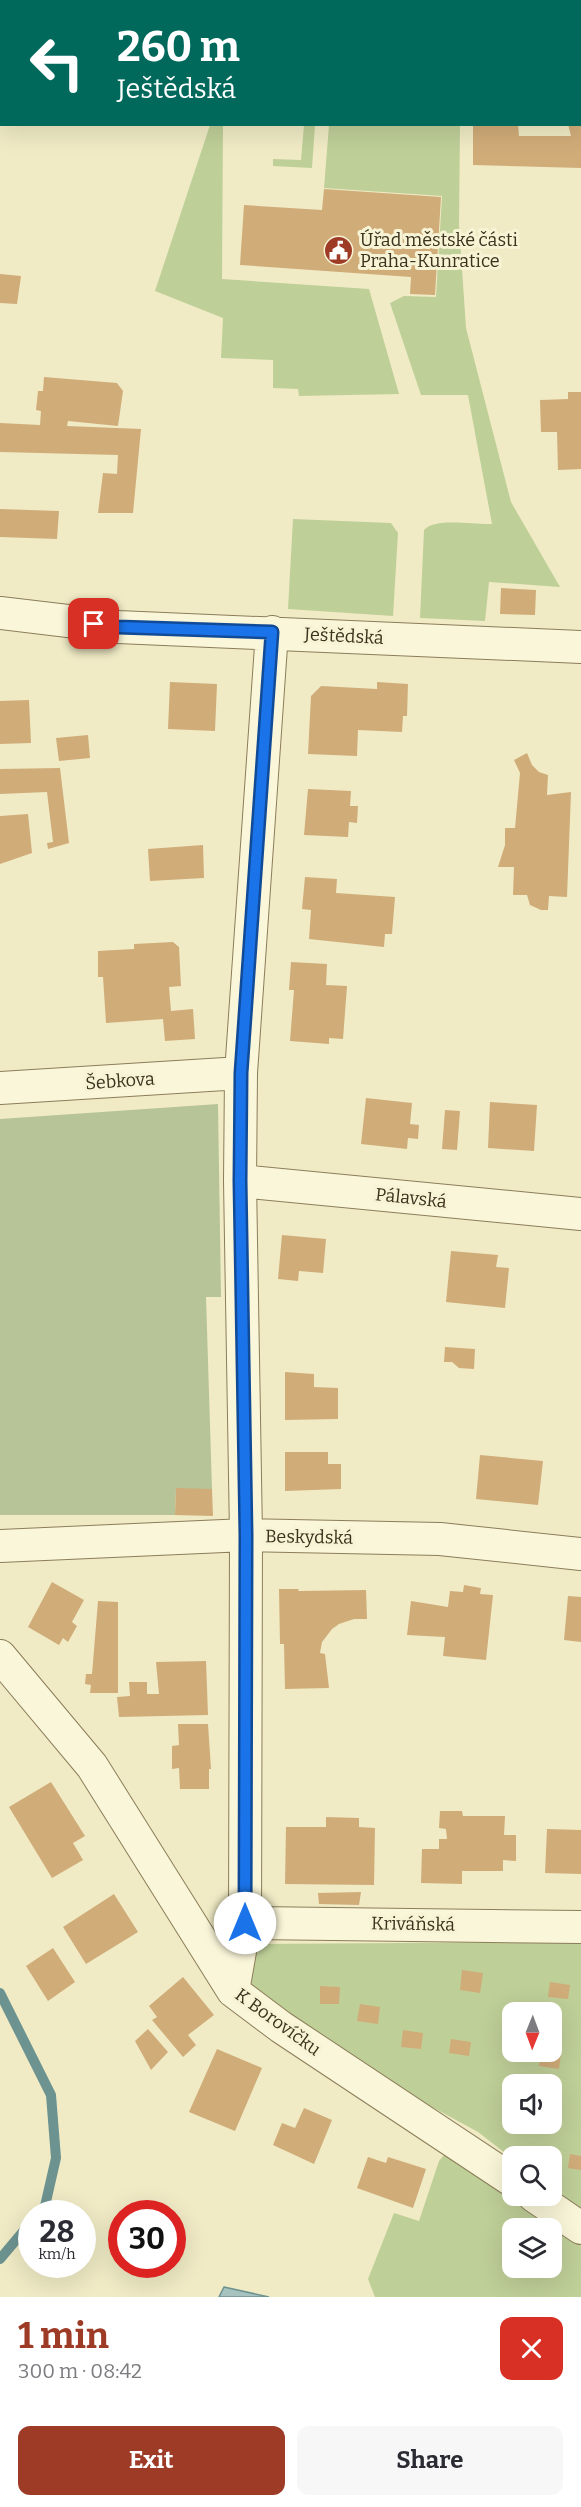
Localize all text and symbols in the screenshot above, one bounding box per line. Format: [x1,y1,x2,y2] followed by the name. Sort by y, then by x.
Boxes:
[117,22,240,72] text: 260 m
[18,24,96,102] icon: left
[117,73,236,105] text: Ještědská
[360,228,518,272] place label: Úřad městské části Praha-Kunratice
[323,234,355,266] public building icon: Úřad městské části Praha-Kunratice
[68,598,119,649] pin
[77,607,110,640] icon: arrive
[303,623,384,649] street label: Ještědská
[85,1068,156,1094] street label: Šebkova
[374,1183,448,1213] street label: Pálavská
[265,1525,353,1549] street label: Beskydská
[213,1891,277,1955] position arrow
[371,1912,455,1936] street label: Kriváňská
[231,1984,325,2060] street label: K Borovíčku
[502,2002,562,2062] north arrow
[502,2002,562,2278] map controls
[502,2074,562,2134] button: sound
[502,2146,562,2206] button: search
[108,2200,186,2278] speed limit sign: 30
[40,2214,74,2250] text: 28
[502,2218,562,2278] button: layers
[38,2245,76,2263] text: km/h
[18,2314,109,2358] text: 1 min
[500,2317,563,2380] button: close
[18,2359,142,2383] text: 300 m · 08:42
[18,2426,285,2495] button: Exit
[297,2426,563,2495] button: Share

